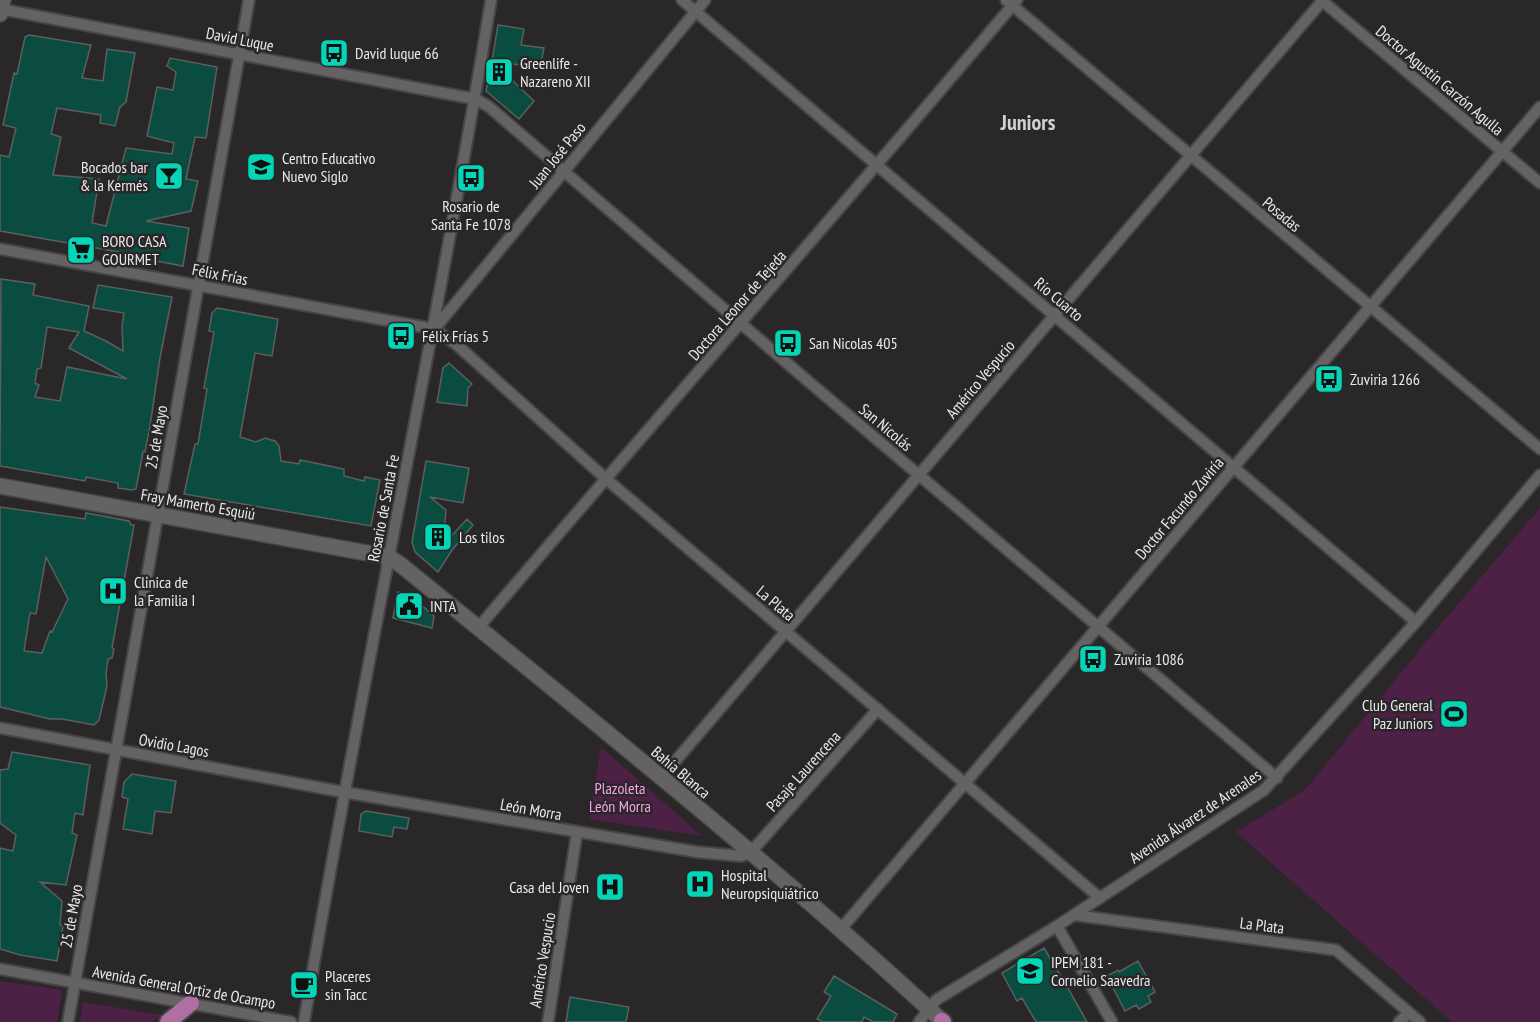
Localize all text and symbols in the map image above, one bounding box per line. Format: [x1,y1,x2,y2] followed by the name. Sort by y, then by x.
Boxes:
[1372,21,1508,139] street label: Doctor Agustín Garzón Agulla
[204,23,276,55] street label: David Luque
[318,37,350,69] bus stop icon: David luque 66
[355,43,439,63] place label: David luque 66
[520,53,591,91] place label: Greenlife - Nazareno XII
[483,56,515,88] building icon: Greenlife - Nazareno XII
[1000,108,1056,136] district label: Juniors
[524,118,590,193] street label: Juan José Paso
[282,148,376,186] place label: Centro Educativo Nuevo Siglo
[245,151,277,183] school or university icon: Centro Educativo Nuevo Siglo
[80,157,149,195] place label: Bocados bar & la Kermés
[153,160,185,192] bar icon: Bocados bar & la Kermés
[455,162,487,194] bus stop icon: Rosario de Santa Fe 1078
[1259,192,1305,236] street label: Posadas
[431,196,511,234] place label: Rosario de Santa Fe 1078
[102,231,167,269] place label: BORO CASA GOURMET
[65,234,97,266] supermarket icon: BORO CASA GOURMET
[684,246,790,364] street label: Doctora Leonor de Tejeda
[190,259,250,289] street label: Félix Frías
[1030,273,1088,325] street label: Río Cuarto
[385,320,417,352] bus stop icon: Félix Frías 5
[422,326,489,346] place label: Félix Frías 5
[772,327,804,359] bus stop icon: San Nicolas 405
[809,333,898,353] place label: San Nicolas 405
[941,336,1019,422] street label: Américo Vespucio
[1313,363,1345,395] bus stop icon: Zuviria 1266
[1350,369,1420,389] place label: Zuviria 1266
[855,399,917,455] street label: San Nicolás
[141,404,171,470] street label: 25 de Mayo
[363,453,403,563] street label: Rosario de Santa Fe
[1130,453,1228,563] street label: Doctor Facundo Zuviría
[139,484,257,524] street label: Fray Mamerto Esquiú
[422,521,454,553] building icon: Los tilos
[459,527,505,547] place label: Los tilos
[134,572,195,610] place label: Clinica de la Familia I
[97,575,129,607] hospital icon: Clinica de la Familia I
[753,581,799,625] street label: La Plata
[393,590,425,622] public building icon: INTA
[430,596,457,616] place label: INTA
[1077,643,1109,675] bus stop icon: Zuviria 1086
[1114,649,1184,669] place label: Zuviria 1086
[1362,695,1433,733] place label: Club General Paz Juniors
[1438,698,1470,730] sports icon: Club General Paz Juniors
[762,727,844,815] street label: Pasaje Laurencena
[137,729,211,761] street label: Ovidio Lagos
[647,742,715,802] street label: Bahía Blanca
[1125,765,1265,867] street label: Avenida Álvarez de Arenales
[589,778,651,816] park label: Plazoleta León Morra
[499,794,563,824] street label: León Morra
[721,865,819,903] place label: Hospital Neuropsiquiátrico
[684,868,716,900] hospital icon: Hospital Neuropsiquiátrico
[594,871,626,903] hospital icon: Casa del Joven
[509,877,589,897] place label: Casa del Joven
[56,883,86,949] street label: 25 de Mayo
[525,911,559,1009] street label: Américo Vespucio
[1239,912,1285,938] street label: La Plata
[1051,952,1151,990] place label: IPEM 181 - Cornelio Saavedra
[1014,955,1046,987] school or university icon: IPEM 181 - Cornelio Saavedra
[91,961,277,1013] street label: Avenida General Ortiz de Ocampo
[325,966,371,1004] place label: Placeres sin Tacc
[288,969,320,1001] cafe icon: Placeres sin Tacc

